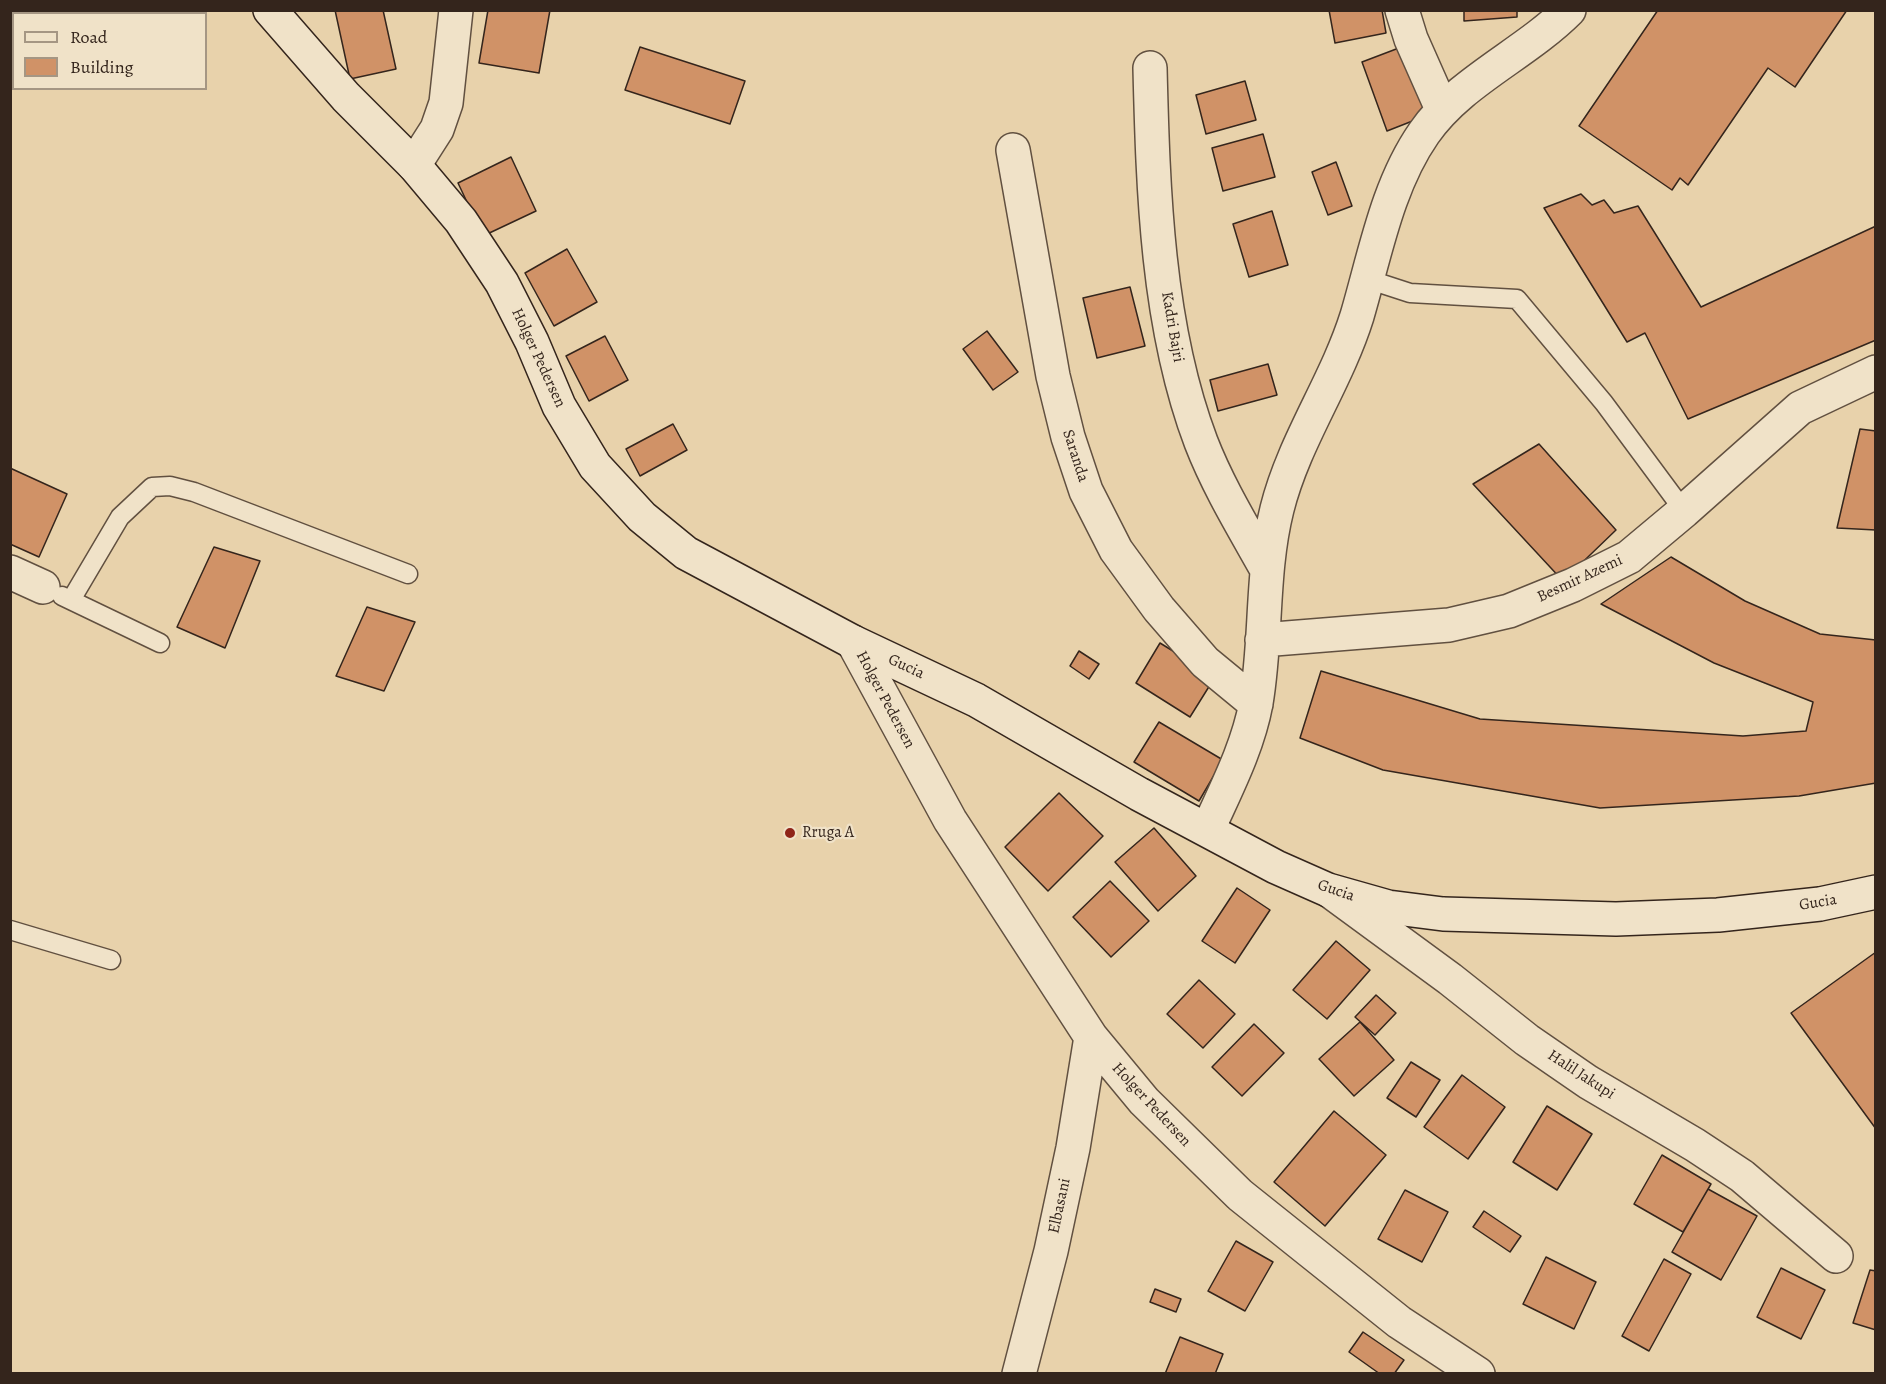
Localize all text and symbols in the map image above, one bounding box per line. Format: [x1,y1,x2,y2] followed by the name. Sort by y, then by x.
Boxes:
[12,12,207,90] legend
[70,25,107,49] text: Road
[70,55,134,79] text: Building
[1156,290,1188,364] street label: Kadri Bajri
[507,305,569,411] street label: Holger Pedersen
[1058,427,1092,485] street label: Saranda
[1534,551,1626,607] street label: Besmir Azemi
[851,648,919,752] street label: Holger Pedersen
[885,650,927,684] street label: Gucia
[802,823,854,843] place label: Rruga A
[783,826,797,840] marker: Rruga A
[1315,876,1357,906] street label: Gucia
[1798,891,1838,915] street label: Gucia
[1544,1046,1618,1104] street label: Halil Jakupi
[1107,1059,1195,1151] street label: Holger Pedersen
[1045,1177,1075,1235] street label: Elbasani

